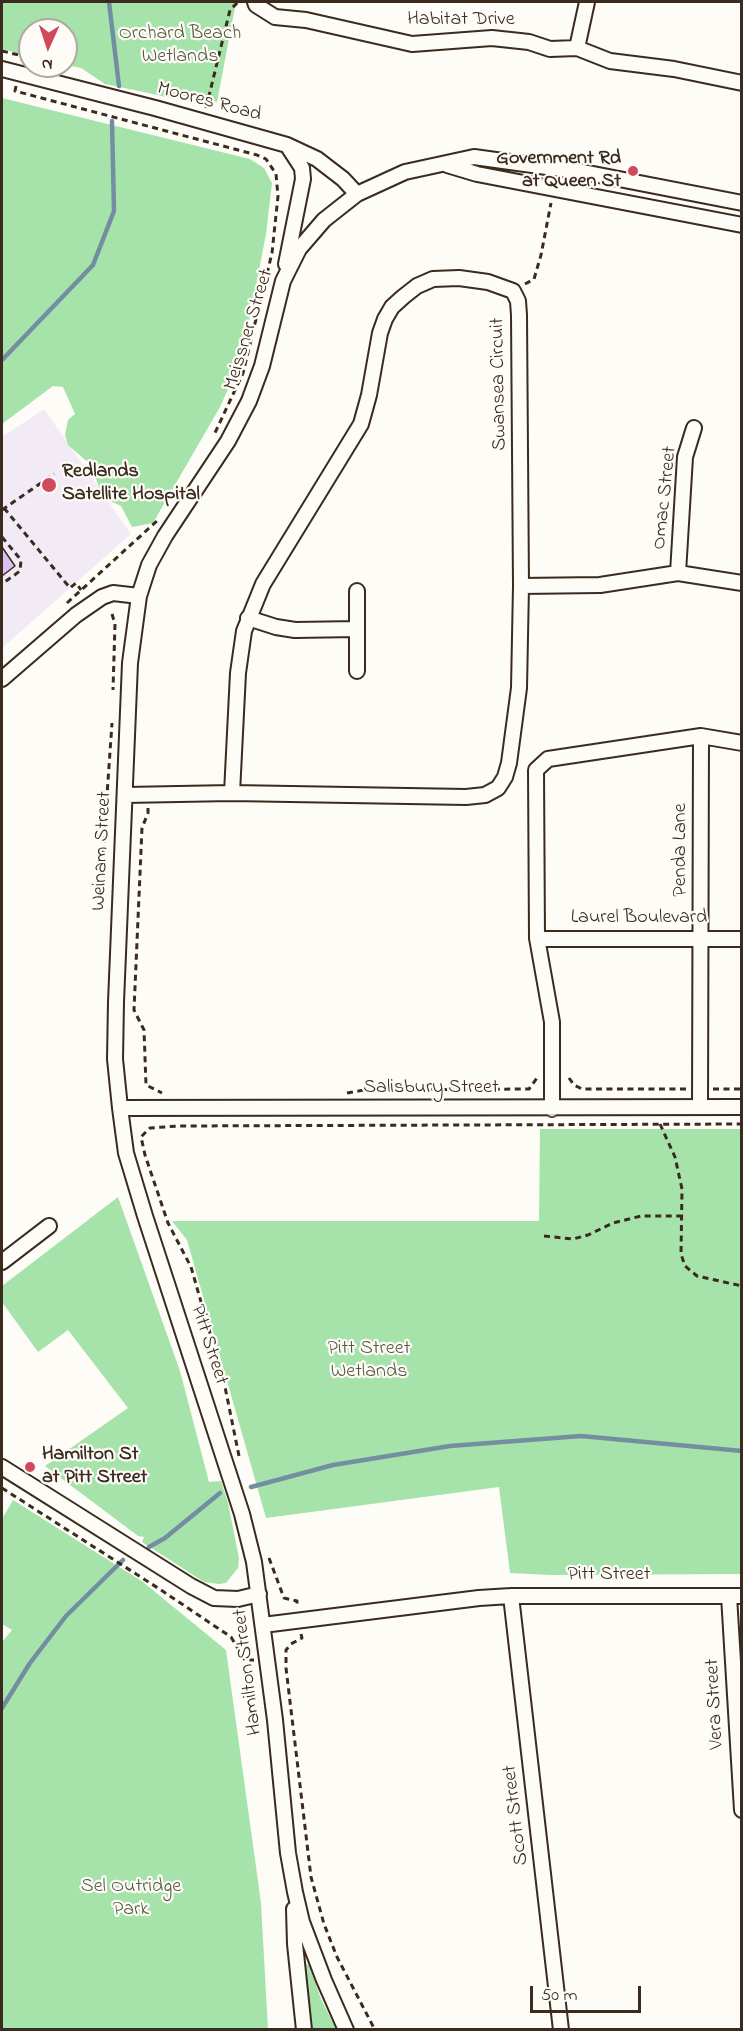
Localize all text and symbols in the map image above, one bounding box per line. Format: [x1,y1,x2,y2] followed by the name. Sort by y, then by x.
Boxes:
[407,9,515,33] street label: Habitat Drive
[18,18,78,78] north arrow
[119,23,241,70] park label: Orchard Beach Wetlands
[41,52,53,76] text: N
[154,78,264,128] street label: Moores Road
[496,148,621,195] place label: Government Rd at Queen St
[626,164,640,178] marker: Government Rd at Queen St
[220,266,280,394] street label: Meissner Street
[487,317,513,451] street label: Swansea Circuit
[649,445,683,551] street label: Omac Street
[62,461,200,508] place label: Redlands Satellite Hospital
[40,476,58,494] marker: Redlands Satellite Hospital
[88,791,118,911] street label: Weinam Street
[670,803,694,897] street label: Penda Lane
[571,907,707,931] street label: Laurel Boulevard
[363,1077,499,1101] street label: Salisbury Street
[184,1302,232,1388] street label: Pitt Street
[328,1338,410,1385] park label: Pitt Street Wetlands
[42,1444,147,1491] place label: Hamilton St at Pitt Street
[23,1460,37,1474] marker: Hamilton St at Pitt Street
[568,1564,650,1588] street label: Pitt Street
[229,1607,269,1737] street label: Hamilton Street
[702,1658,730,1750] street label: Vera Street
[499,1763,535,1867] street label: Scott Street
[81,1876,181,1923] park label: Sel Outridge Park
[533,1974,644,2012] scale bar
[541,1983,578,2009] text: 50 m

